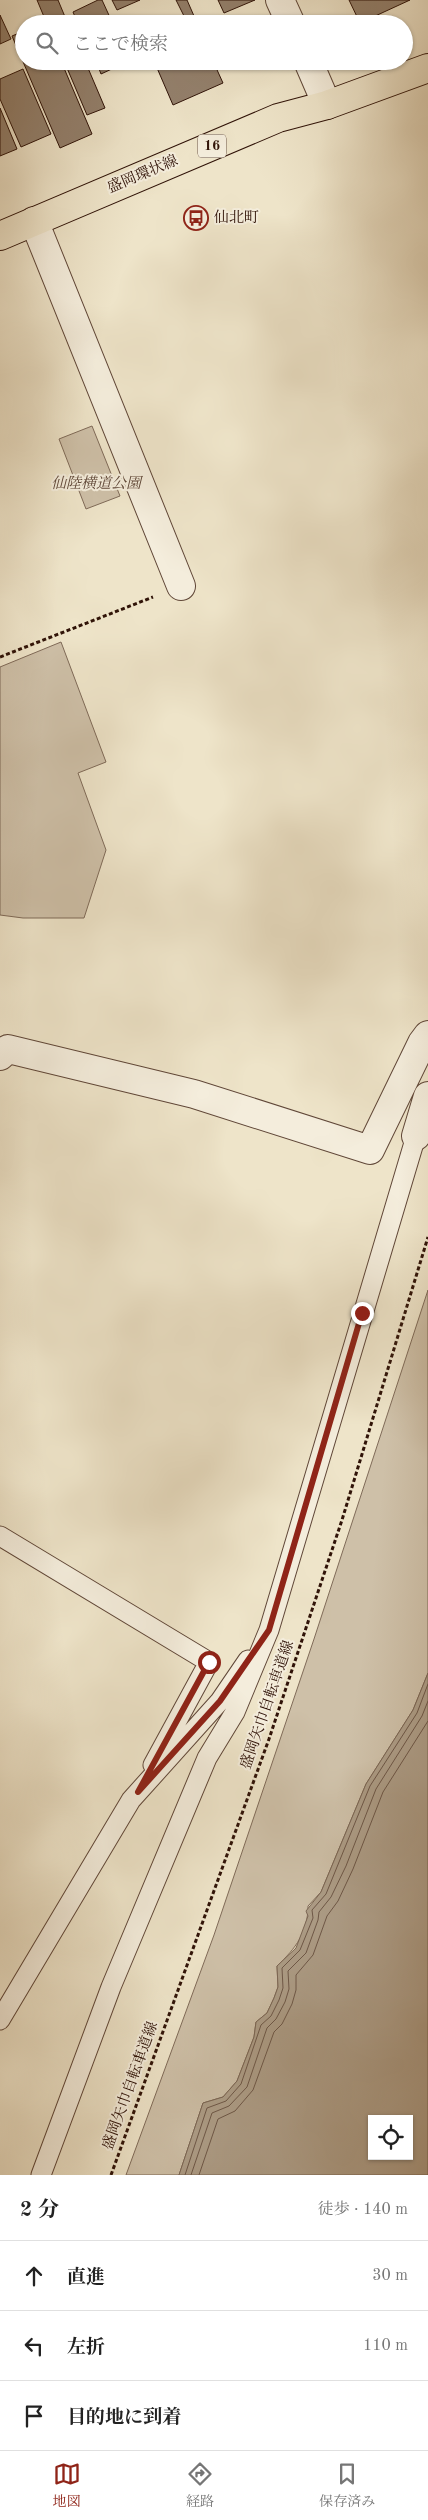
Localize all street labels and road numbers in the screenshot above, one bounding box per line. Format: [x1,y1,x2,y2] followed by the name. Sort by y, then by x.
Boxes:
[198,134,226,158] road number: 16
[104,151,180,197] street label: 盛岡環状線
[236,1638,297,1771] street label: 盛岡矢巾自転車道線
[98,2019,161,2152] street label: 盛岡矢巾自転車道線

